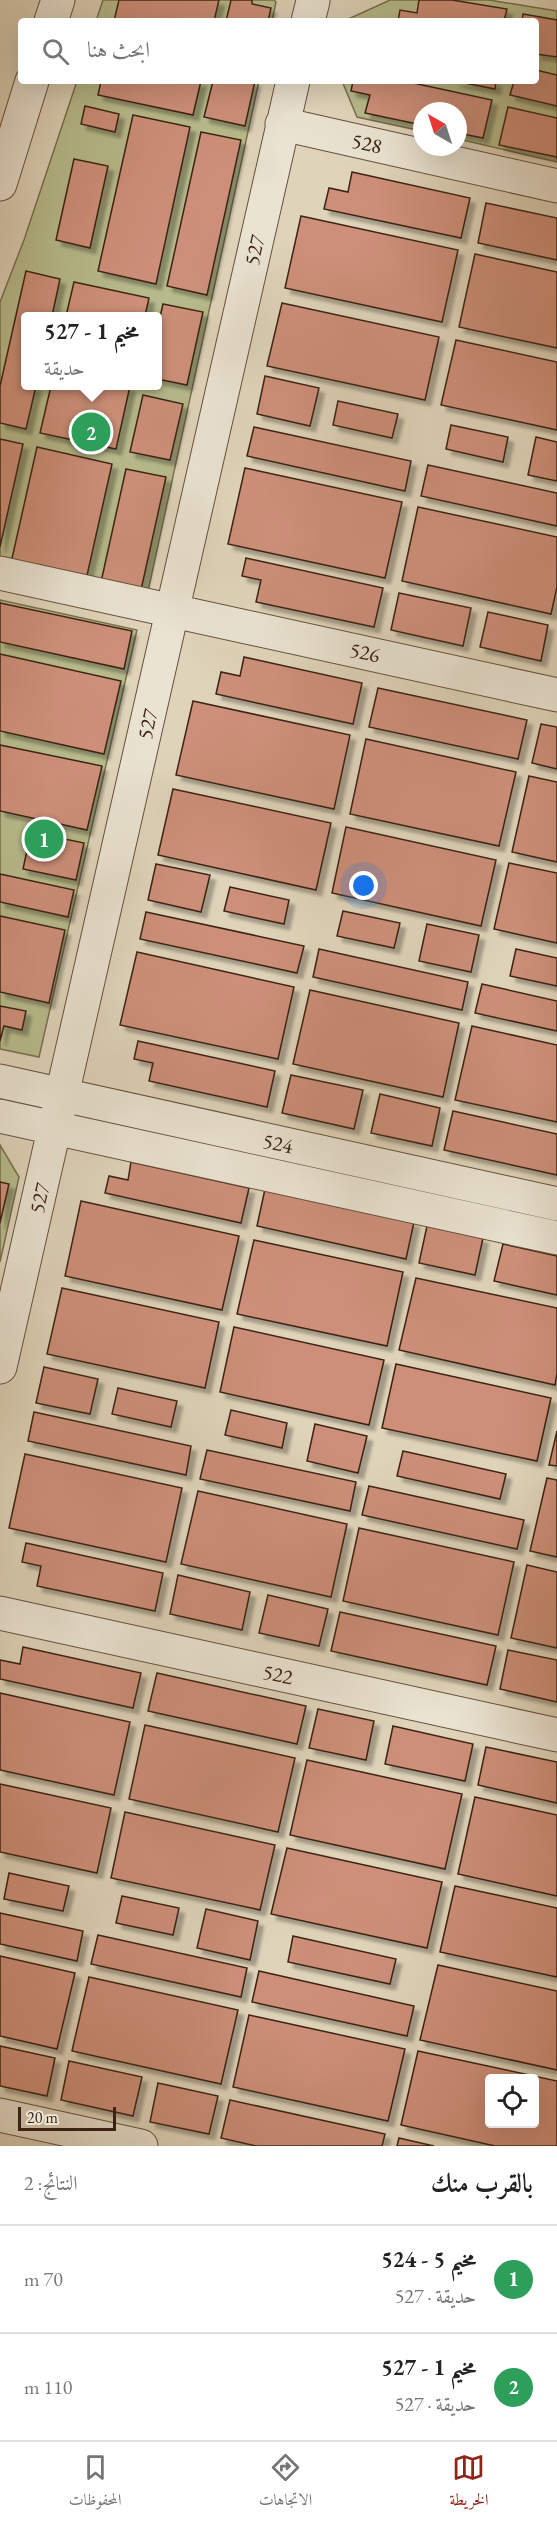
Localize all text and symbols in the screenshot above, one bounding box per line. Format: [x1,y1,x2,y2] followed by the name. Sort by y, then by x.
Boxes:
[18,18,539,84] search box
[39,35,72,68] icon: search
[87,35,150,64] text: ابحث هنا
[413,102,467,156] north arrow
[349,126,385,160] street label: 528
[237,231,271,268] street label: 527
[21,312,162,390] popup
[44,317,139,346] text: مخيم 1 - 527
[44,355,85,381] text: حديقة
[72,410,110,454] pin: 2
[347,636,383,668] street label: 526
[130,705,164,742] street label: 527
[24,816,63,862] pin: 1
[349,871,378,900] your location
[260,1127,296,1160] street label: 524
[22,1179,56,1216] street label: 527
[260,1658,296,1690] street label: 522
[485,2074,539,2128] map controls
[485,2074,539,2128] button: locate
[18,2104,116,2132] scale bar
[27,2107,58,2128] text: 20 m
[431,2166,533,2200] text: بالقرب منك
[24,2170,78,2196] text: النتائج: 2
[381,2245,476,2274] text: مخيم 5 - 524
[24,2266,63,2292] text: 70 m
[508,2266,519,2292] text: 1
[395,2283,476,2309] text: حديقة · 527
[381,2353,476,2382] text: مخيم 1 - 527
[24,2374,72,2400] text: 110 m
[508,2374,519,2400] text: 2
[395,2391,476,2417] text: حديقة · 527
[69,2451,121,2515] tab: المحفوظات
[259,2451,312,2515] tab: الاتجاهات
[449,2451,488,2515] tab: الخريطة

